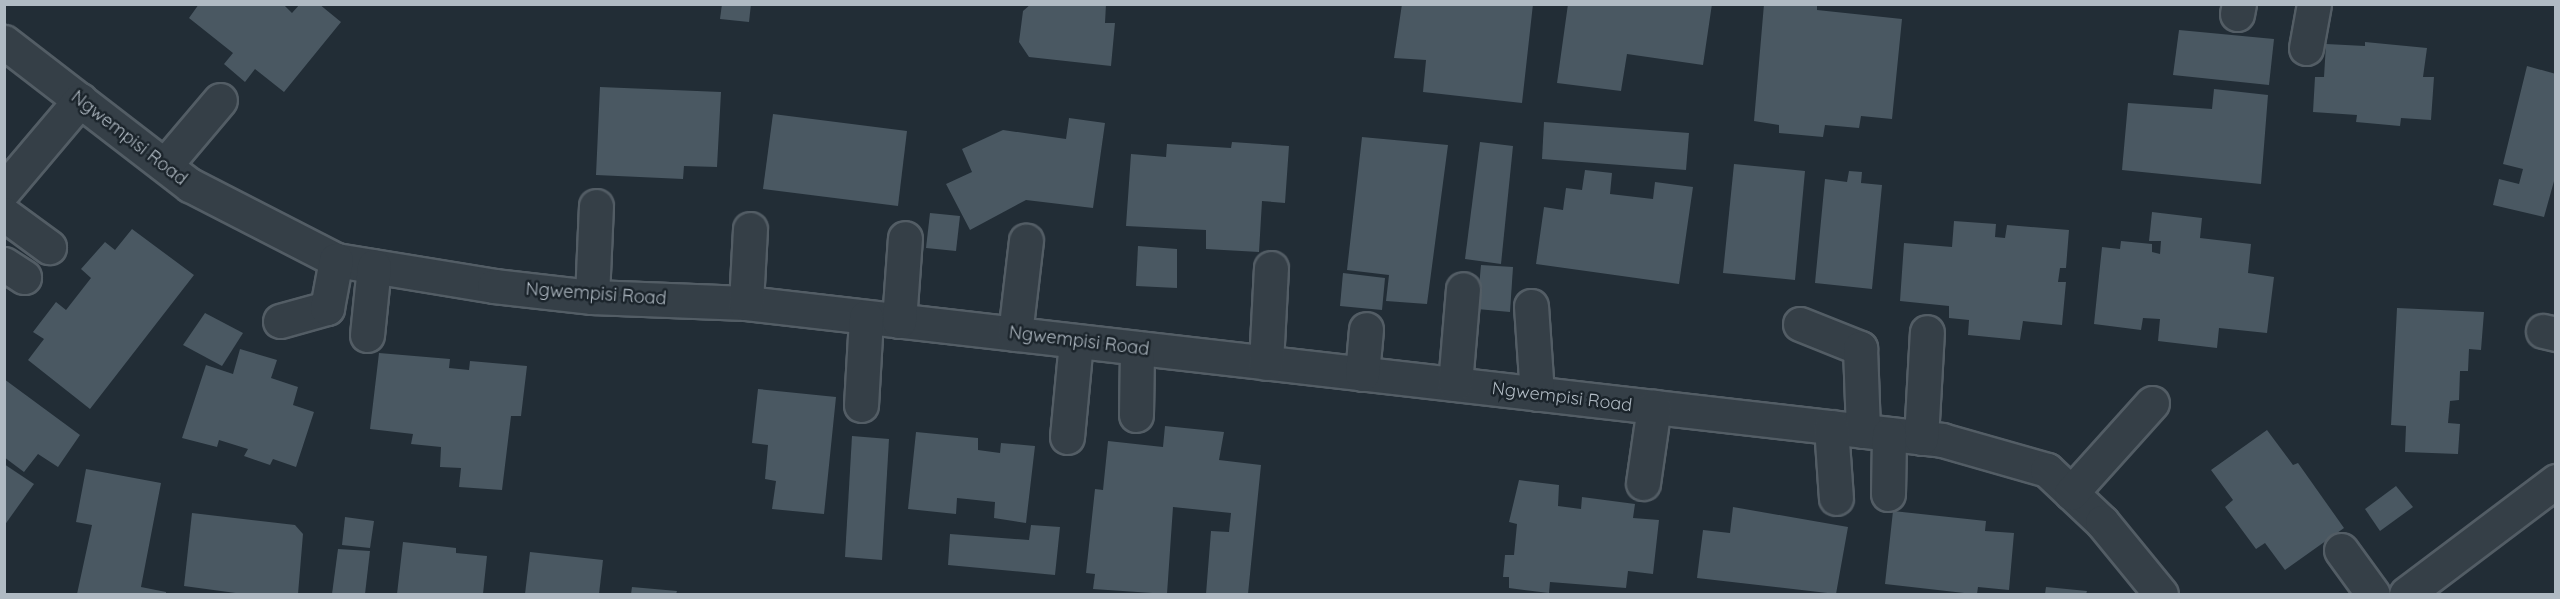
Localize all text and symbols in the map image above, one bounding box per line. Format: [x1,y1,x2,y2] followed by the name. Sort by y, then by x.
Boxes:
[67,86,191,190] street label: Ngwempisi Road
[525,278,667,310] street label: Ngwempisi Road
[1008,322,1150,360] street label: Ngwempisi Road
[1491,378,1633,416] street label: Ngwempisi Road

